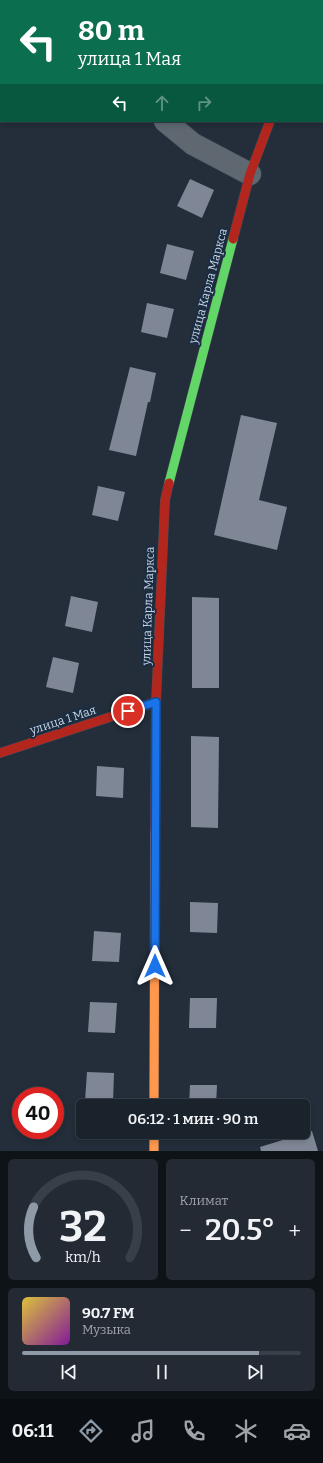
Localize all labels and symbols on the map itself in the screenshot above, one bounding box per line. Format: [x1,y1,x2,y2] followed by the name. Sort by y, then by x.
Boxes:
[186,226,230,346] street label: улица Карла Маркса
[139,546,157,667] street label: улица Карла Маркса
[111,694,145,728] pin
[27,703,98,738] street label: улица 1 Мая
[134,945,176,987] position arrow
[12,1087,64,1139] speed limit sign: 40

